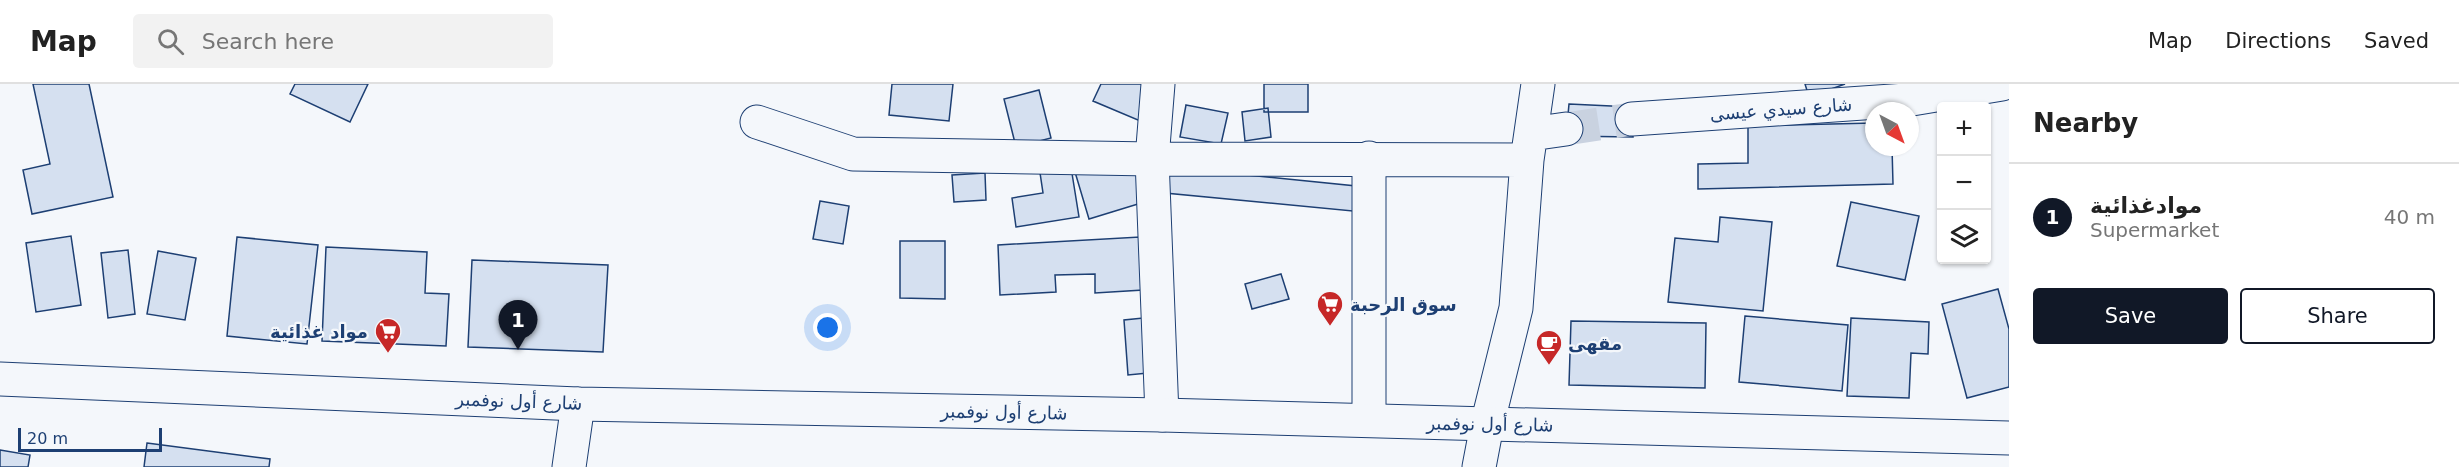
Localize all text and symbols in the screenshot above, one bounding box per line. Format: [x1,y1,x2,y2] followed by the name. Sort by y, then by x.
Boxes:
[133,14,553,68] search box
[30,25,97,58] text: Map
[154,25,187,58] icon: search
[202,29,334,54] text: Search here
[2148,29,2192,53] text: Map
[2225,29,2331,53] text: Directions
[2364,29,2429,53] text: Saved
[1709,94,1853,125] street label: شارع سيدي عيسى
[1865,102,1919,156] north arrow
[1937,102,1991,264] map controls
[1937,102,1991,156] button: +
[2033,108,2138,138] text: Nearby
[1937,156,1991,210] button: −
[2090,193,2202,218] text: موادغذائية
[2046,205,2059,229] text: 1
[2384,205,2435,229] text: 40 m
[1937,210,1991,264] button: layers
[2090,218,2219,242] text: Supermarket
[2033,288,2228,344] button: Save
[2240,288,2435,344] button: Share
[1315,289,1345,327] supermarket icon: سوق الرحبة
[1350,294,1457,316] place label: سوق الرحبة
[498,300,538,350] pin: 1
[813,313,842,342] your location
[373,316,403,354] supermarket icon: مواد غذائية
[270,321,368,343] place label: مواد غذائية
[1534,328,1564,366] cafe icon: مقهى
[1568,333,1622,355] place label: مقهى
[454,387,583,415] street label: شارع أول نوفمبر
[939,399,1068,425] street label: شارع أول نوفمبر
[1425,411,1554,437] street label: شارع أول نوفمبر
[18,425,162,452] scale bar
[27,429,68,448] text: 20 m

